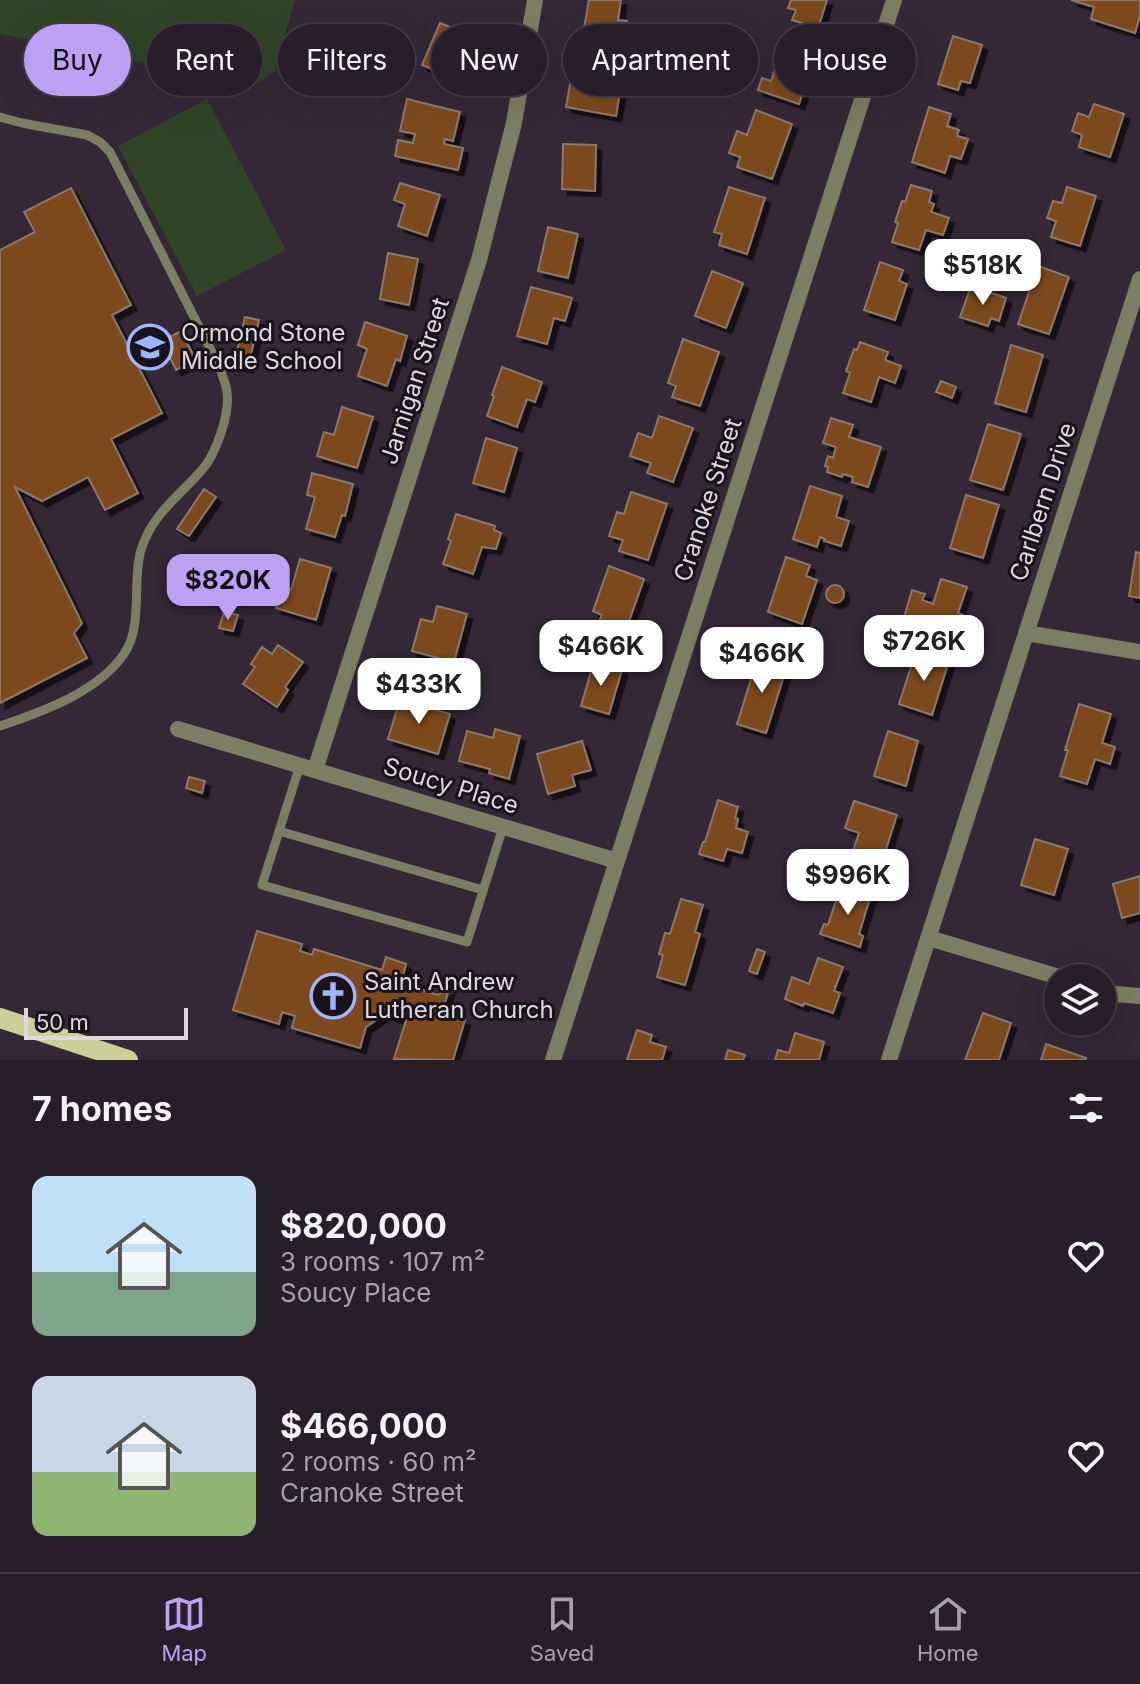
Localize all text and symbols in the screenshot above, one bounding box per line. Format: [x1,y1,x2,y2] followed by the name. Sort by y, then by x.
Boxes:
[24,24,131,96] chip: Buy
[147,24,262,96] chip: Rent
[278,24,415,96] chip: Filters
[431,24,547,96] chip: New
[563,24,758,96] chip: Apartment
[774,24,916,96] chip: House
[927,239,1039,307] pin: $518K
[943,249,1023,280] text: $518K
[374,294,455,468] street label: Jarnigan Street
[181,318,345,375] place label: Ormond Stone Middle School
[126,323,174,371] school or university icon: Ormond Stone Middle School
[668,415,748,585] street label: Cranoke Street
[1003,419,1082,585] street label: Carlbern Drive
[172,554,284,622] pin: $820K
[185,564,271,595] text: $820K
[868,615,980,683] pin: $726K
[545,620,657,688] pin: $466K
[882,625,966,656] text: $726K
[706,627,818,695] pin: $466K
[557,630,645,661] text: $466K
[718,637,806,668] text: $466K
[363,658,475,726] pin: $433K
[376,668,462,699] text: $433K
[380,751,522,820] street label: Soucy Place
[792,849,904,917] pin: $996K
[805,859,891,890] text: $996K
[1044,964,1116,1036] map controls
[1044,964,1116,1036] button: layers
[364,967,554,1024] place label: Saint Andrew Lutheran Church
[309,972,357,1020] church icon: Saint Andrew Lutheran Church
[24,1004,188,1040] scale bar
[36,1009,89,1035] text: 50 m
[1064,1086,1108,1130] icon: filters
[32,1088,172,1129] text: 7 homes
[280,1205,447,1246] text: $820,000
[96,1208,192,1304] icon: home
[1064,1234,1108,1278] icon: heart
[280,1246,485,1277] text: 3 rooms · 107 m²
[280,1277,431,1308] text: Soucy Place
[280,1405,448,1446] text: $466,000
[96,1408,192,1504] icon: home
[1064,1434,1108,1478] icon: heart
[280,1446,476,1477] text: 2 rooms · 60 m²
[280,1477,464,1508] text: Cranoke Street
[161,1592,207,1666] tab: Map
[530,1592,594,1666] tab: Saved
[917,1592,979,1666] tab: Home

